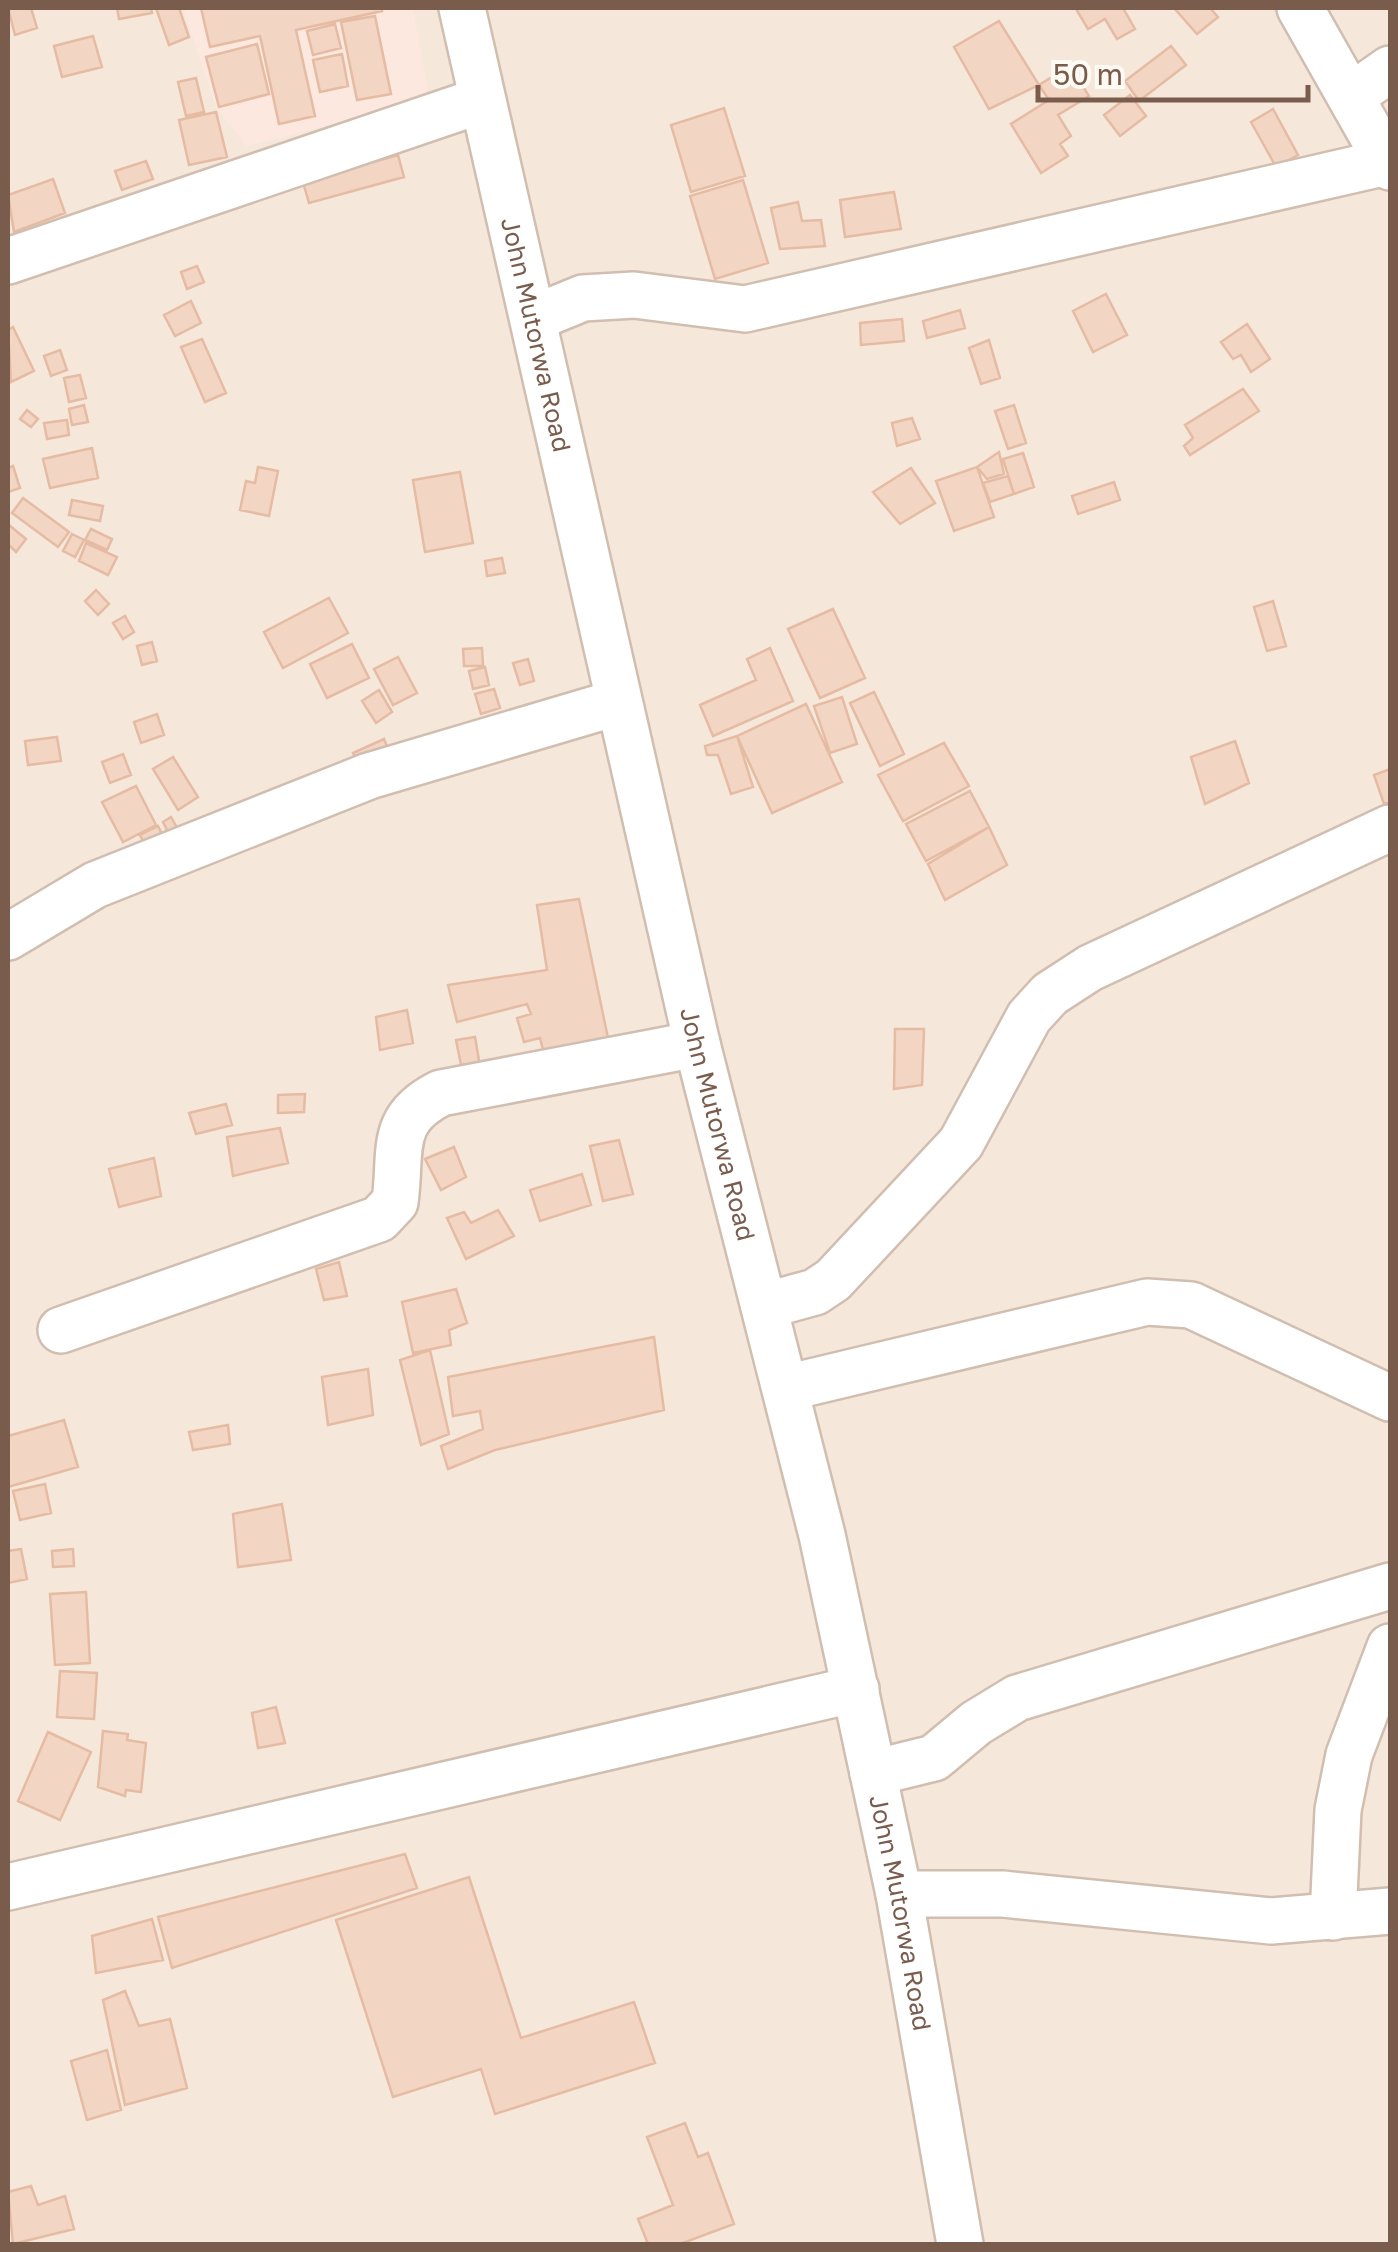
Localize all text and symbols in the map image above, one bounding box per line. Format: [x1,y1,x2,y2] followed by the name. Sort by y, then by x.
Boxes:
[1038,40,1308,102] scale bar
[1053,56,1123,92] text: 50 m
[495,214,578,455] street label: John Mutorwa Road
[674,1004,762,1244] street label: John Mutorwa Road
[863,1792,939,2033] street label: John Mutorwa Road

